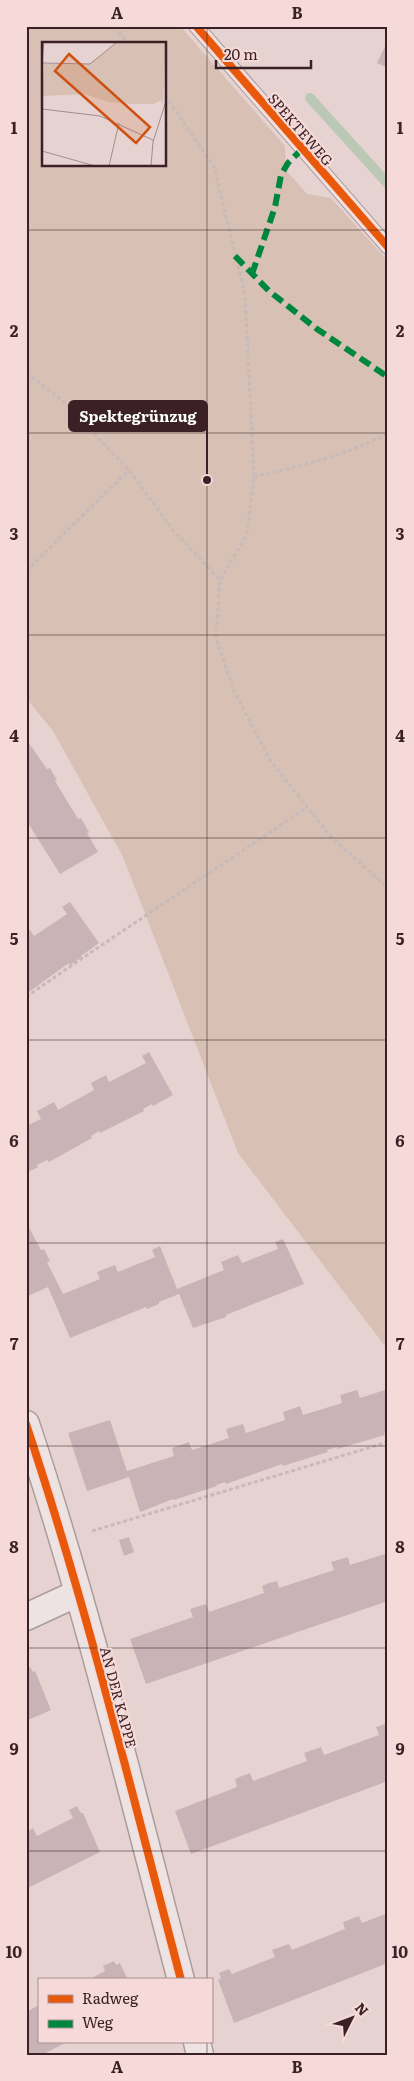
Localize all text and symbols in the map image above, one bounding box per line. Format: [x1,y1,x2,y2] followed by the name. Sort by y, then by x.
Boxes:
[111,0,123,24] text: A
[291,0,303,24] text: B
[216,38,312,70] scale bar
[42,42,166,166] inset map
[224,42,258,65] text: 20 m
[264,89,338,170] street label: SPEKTEWEG
[11,115,18,139] text: 1
[397,115,404,139] text: 1
[10,318,19,342] text: 2
[396,318,405,342] text: 2
[69,401,207,431] callout: Spektegrünzug
[79,404,198,427] text: Spektegrünzug
[10,521,19,545] text: 3
[396,521,405,545] text: 3
[9,723,19,747] text: 4
[395,723,405,747] text: 4
[10,926,19,950] text: 5
[396,926,405,950] text: 5
[9,1128,19,1152] text: 6
[395,1128,405,1152] text: 6
[10,1331,19,1355] text: 7
[396,1331,405,1355] text: 7
[9,1534,19,1558] text: 8
[395,1534,405,1558] text: 8
[96,1644,142,1750] street label: AN DER KAPPE
[9,1736,19,1760] text: 9
[395,1736,405,1760] text: 9
[6,1939,22,1963] text: 10
[392,1939,408,1963] text: 10
[38,1978,212,2044] legend
[82,1986,139,2009] text: Radweg
[326,1994,376,2044] north arrow
[351,1998,374,2020] text: N
[82,2010,114,2033] text: Weg
[111,2054,123,2078] text: A
[291,2054,303,2078] text: B

